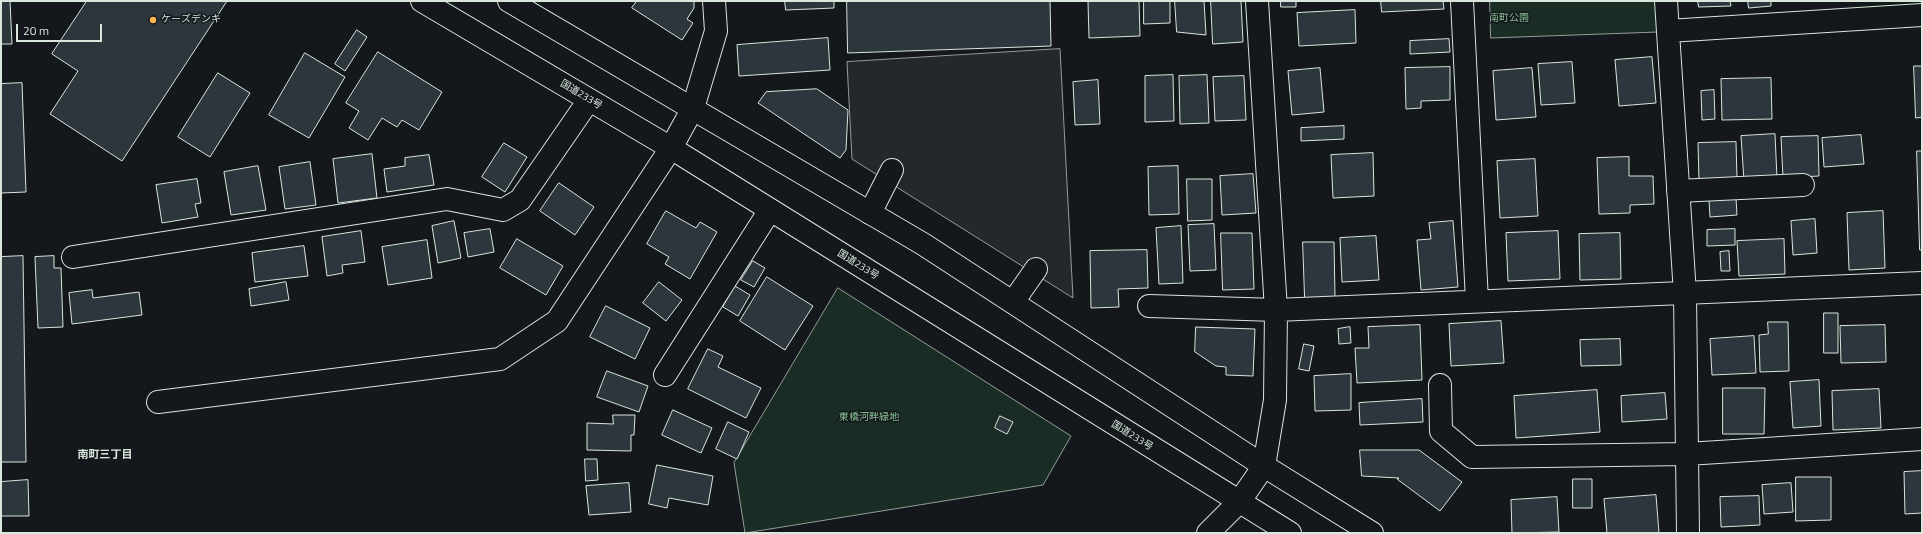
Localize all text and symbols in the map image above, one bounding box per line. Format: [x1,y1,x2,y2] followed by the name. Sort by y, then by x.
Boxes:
[1489,13,1529,25] park label: 南町公園
[161,14,221,26] place label: ケーズデンキ
[148,15,158,25] marker: ケーズデンキ
[18,16,104,42] scale bar
[23,21,49,40] text: 20 m
[558,78,604,112] street label: 国道233号
[835,248,881,282] street label: 国道233号
[839,412,899,424] park label: 東橋河畔緑地
[1109,419,1155,453] street label: 国道233号
[78,448,132,462] district label: 南町三丁目

